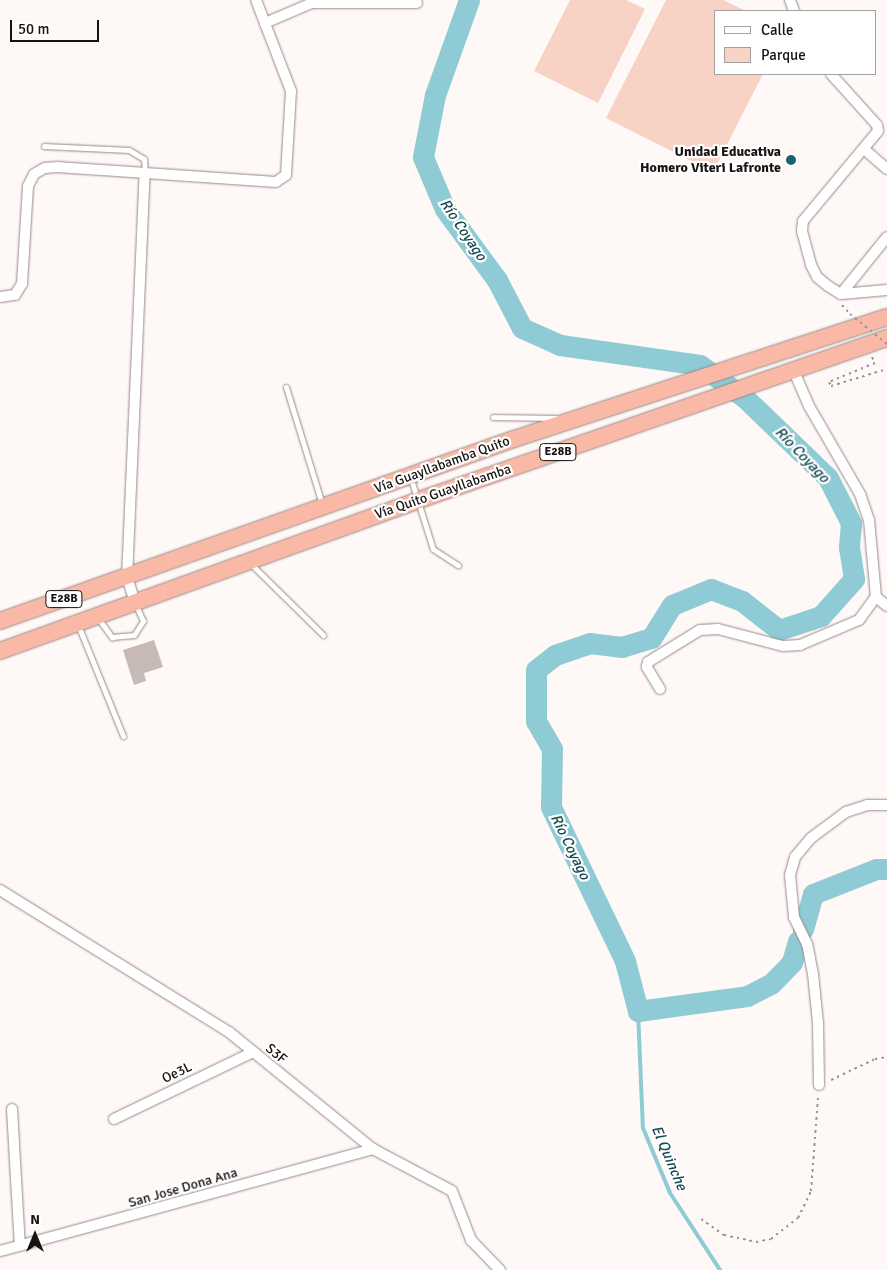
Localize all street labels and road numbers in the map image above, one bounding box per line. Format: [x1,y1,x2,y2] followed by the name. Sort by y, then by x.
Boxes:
[372,433,512,497] street label: Vía Guayllabamba Quito
[539,442,577,462] road number: E28B
[373,461,513,523] street label: Vía Quito Guayllabamba
[45,590,83,608] road number: E28B
[262,1040,290,1068] street label: S3F
[159,1059,195,1087] street label: Oe3L
[126,1164,240,1212] street label: San Jose Dona Ana

